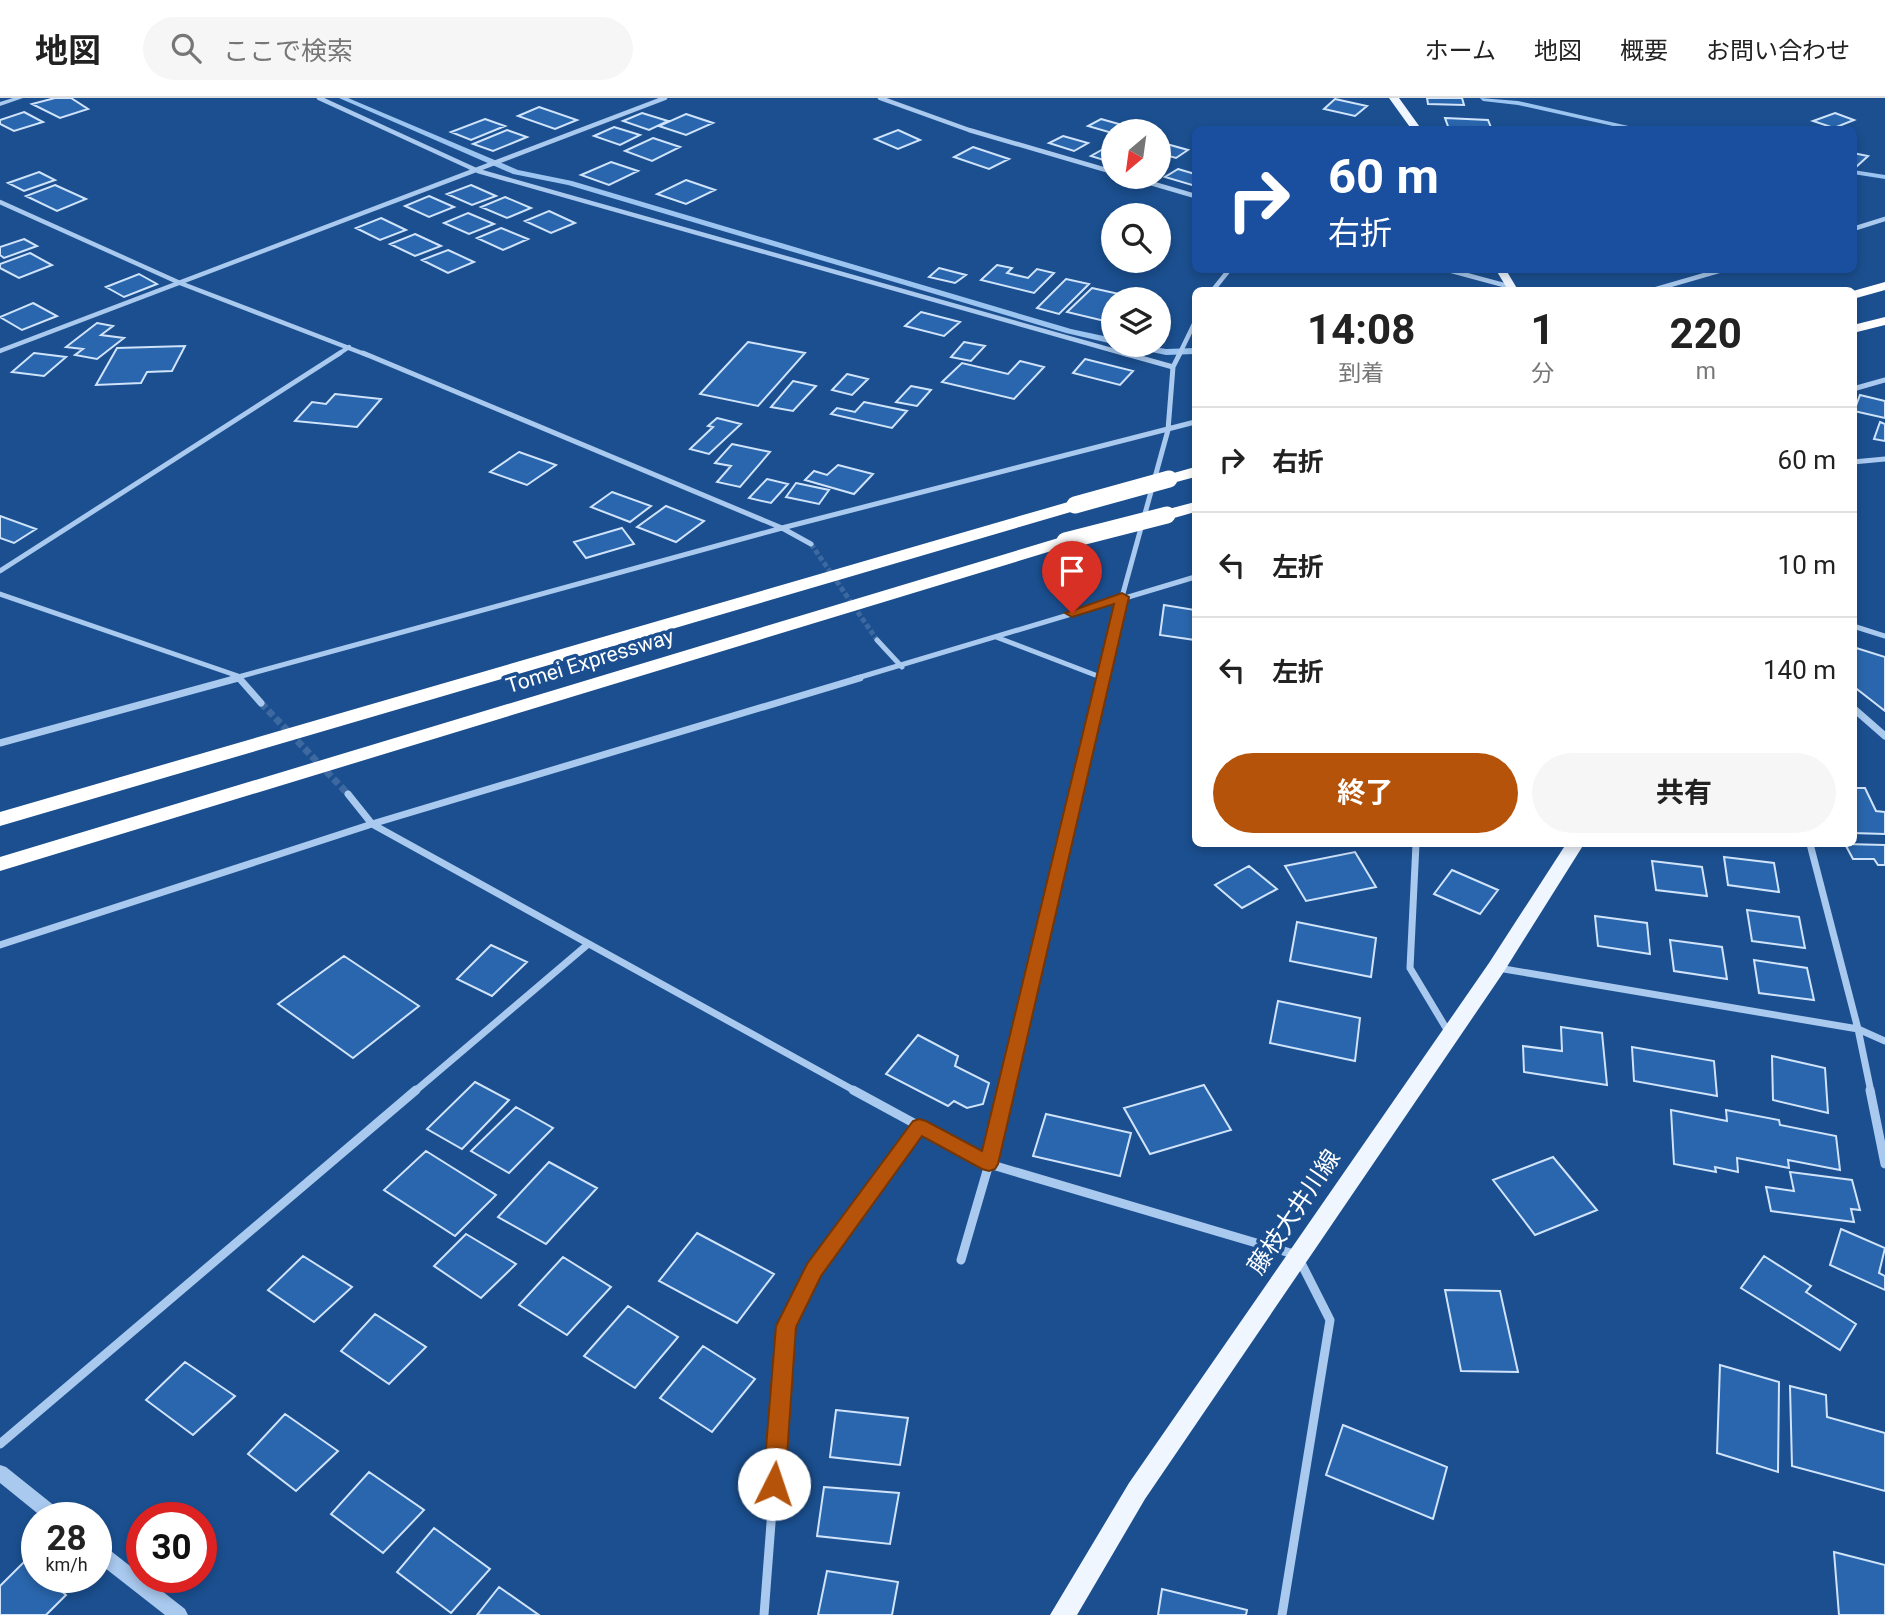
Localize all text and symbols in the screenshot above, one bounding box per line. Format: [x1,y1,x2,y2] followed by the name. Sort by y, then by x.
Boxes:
[143,17,633,80] search box
[167,29,205,67] icon: search
[35,31,101,70] text: 地図
[223,36,353,66] text: ここで検索
[1425,37,1496,65] text: ホーム
[1534,37,1582,65] text: 地図
[1620,37,1668,65] text: 概要
[1706,37,1850,65] text: お問い合わせ
[1101,119,1171,189] north arrow
[1101,119,1171,357] map controls
[1328,148,1439,205] text: 60 m
[1213,154,1304,245] icon: right
[1101,203,1171,273] button: search
[1328,214,1392,252] text: 右折
[1101,287,1171,357] button: layers
[1307,305,1415,354] text: 14:08
[1530,305,1555,354] text: 1
[1670,309,1742,358] text: 220
[1696,358,1716,385] text: m
[1338,360,1384,387] text: 到着
[1531,360,1554,387] text: 分
[1213,441,1251,479] icon: right
[1778,445,1836,475] text: 60 m
[1272,447,1324,477] text: 右折
[1042,541,1102,613] pin
[1213,546,1251,584] icon: left
[1778,550,1836,580] text: 10 m
[1053,552,1091,590] icon: arrive
[1272,552,1324,582] text: 左折
[503,624,677,698] street label: Tomei Expressway
[1213,651,1251,689] icon: left
[1763,655,1836,685] text: 140 m
[1272,657,1324,687] text: 左折
[1213,753,1518,833] button: 終了
[1532,753,1836,833] button: 共有
[1242,1144,1346,1280] street label: 藤枝大井川線
[737,1447,811,1521] position arrow
[126,1502,217,1593] speed limit sign: 30
[46,1518,87,1559] text: 28
[45,1554,88,1575] text: km/h

